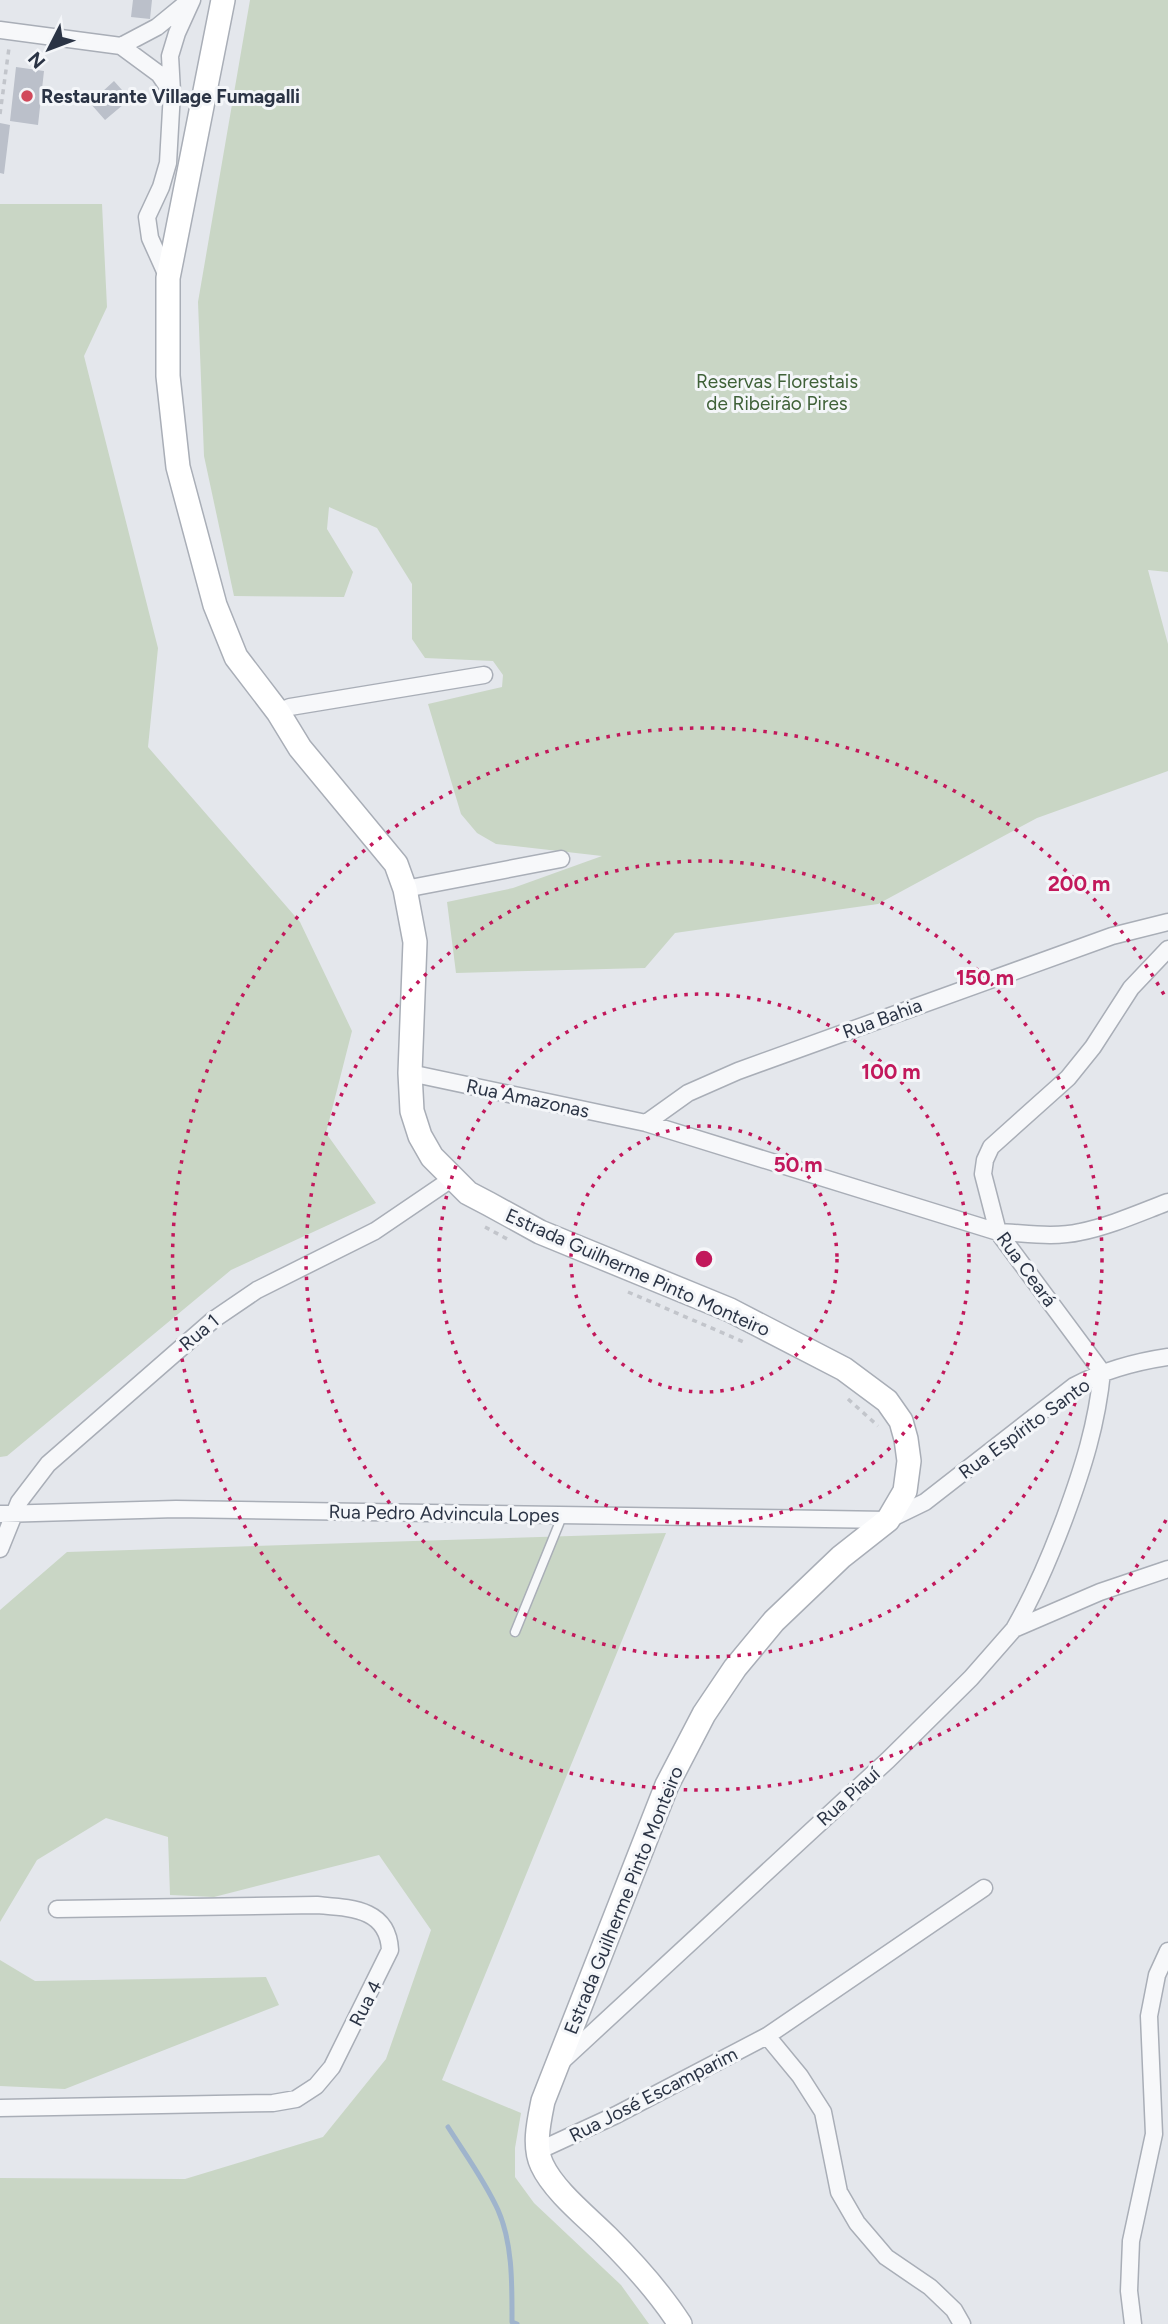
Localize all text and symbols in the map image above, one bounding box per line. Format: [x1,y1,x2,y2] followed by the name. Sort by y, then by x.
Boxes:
[14,14,84,84] north arrow
[23,47,50,73] text: N
[41,85,300,108] place label: Restaurante Village Fumagalli
[19,88,35,104] marker: Restaurante Village Fumagalli
[696,370,858,415] park label: Reservas Florestais de Ribeirão Pires
[1048,871,1110,896] text: 200 m
[956,965,1014,990] text: 150 m
[839,993,925,1043] street label: Rua Bahia
[861,1059,921,1084] text: 100 m
[464,1074,592,1123] street label: Rua Amazonas
[773,1152,823,1177] text: 50 m
[502,1204,774,1341] street label: Estrada Guilherme Pinto Monteiro
[992,1227,1061,1311] street label: Rua Ceará
[692,1247,716,1271] centre of rings
[175,1309,224,1356] street label: Rua 1
[954,1373,1094,1484] street label: Rua Espírito Santo
[328,1500,560,1527] street label: Rua Pedro Advincula Lopes
[812,1761,886,1831] street label: Rua Piauí
[559,1763,688,2038] street label: Estrada Guilherme Pinto Monteiro
[344,1976,387,2030] street label: Rua 4
[565,2042,741,2147] street label: Rua José Escamparim

